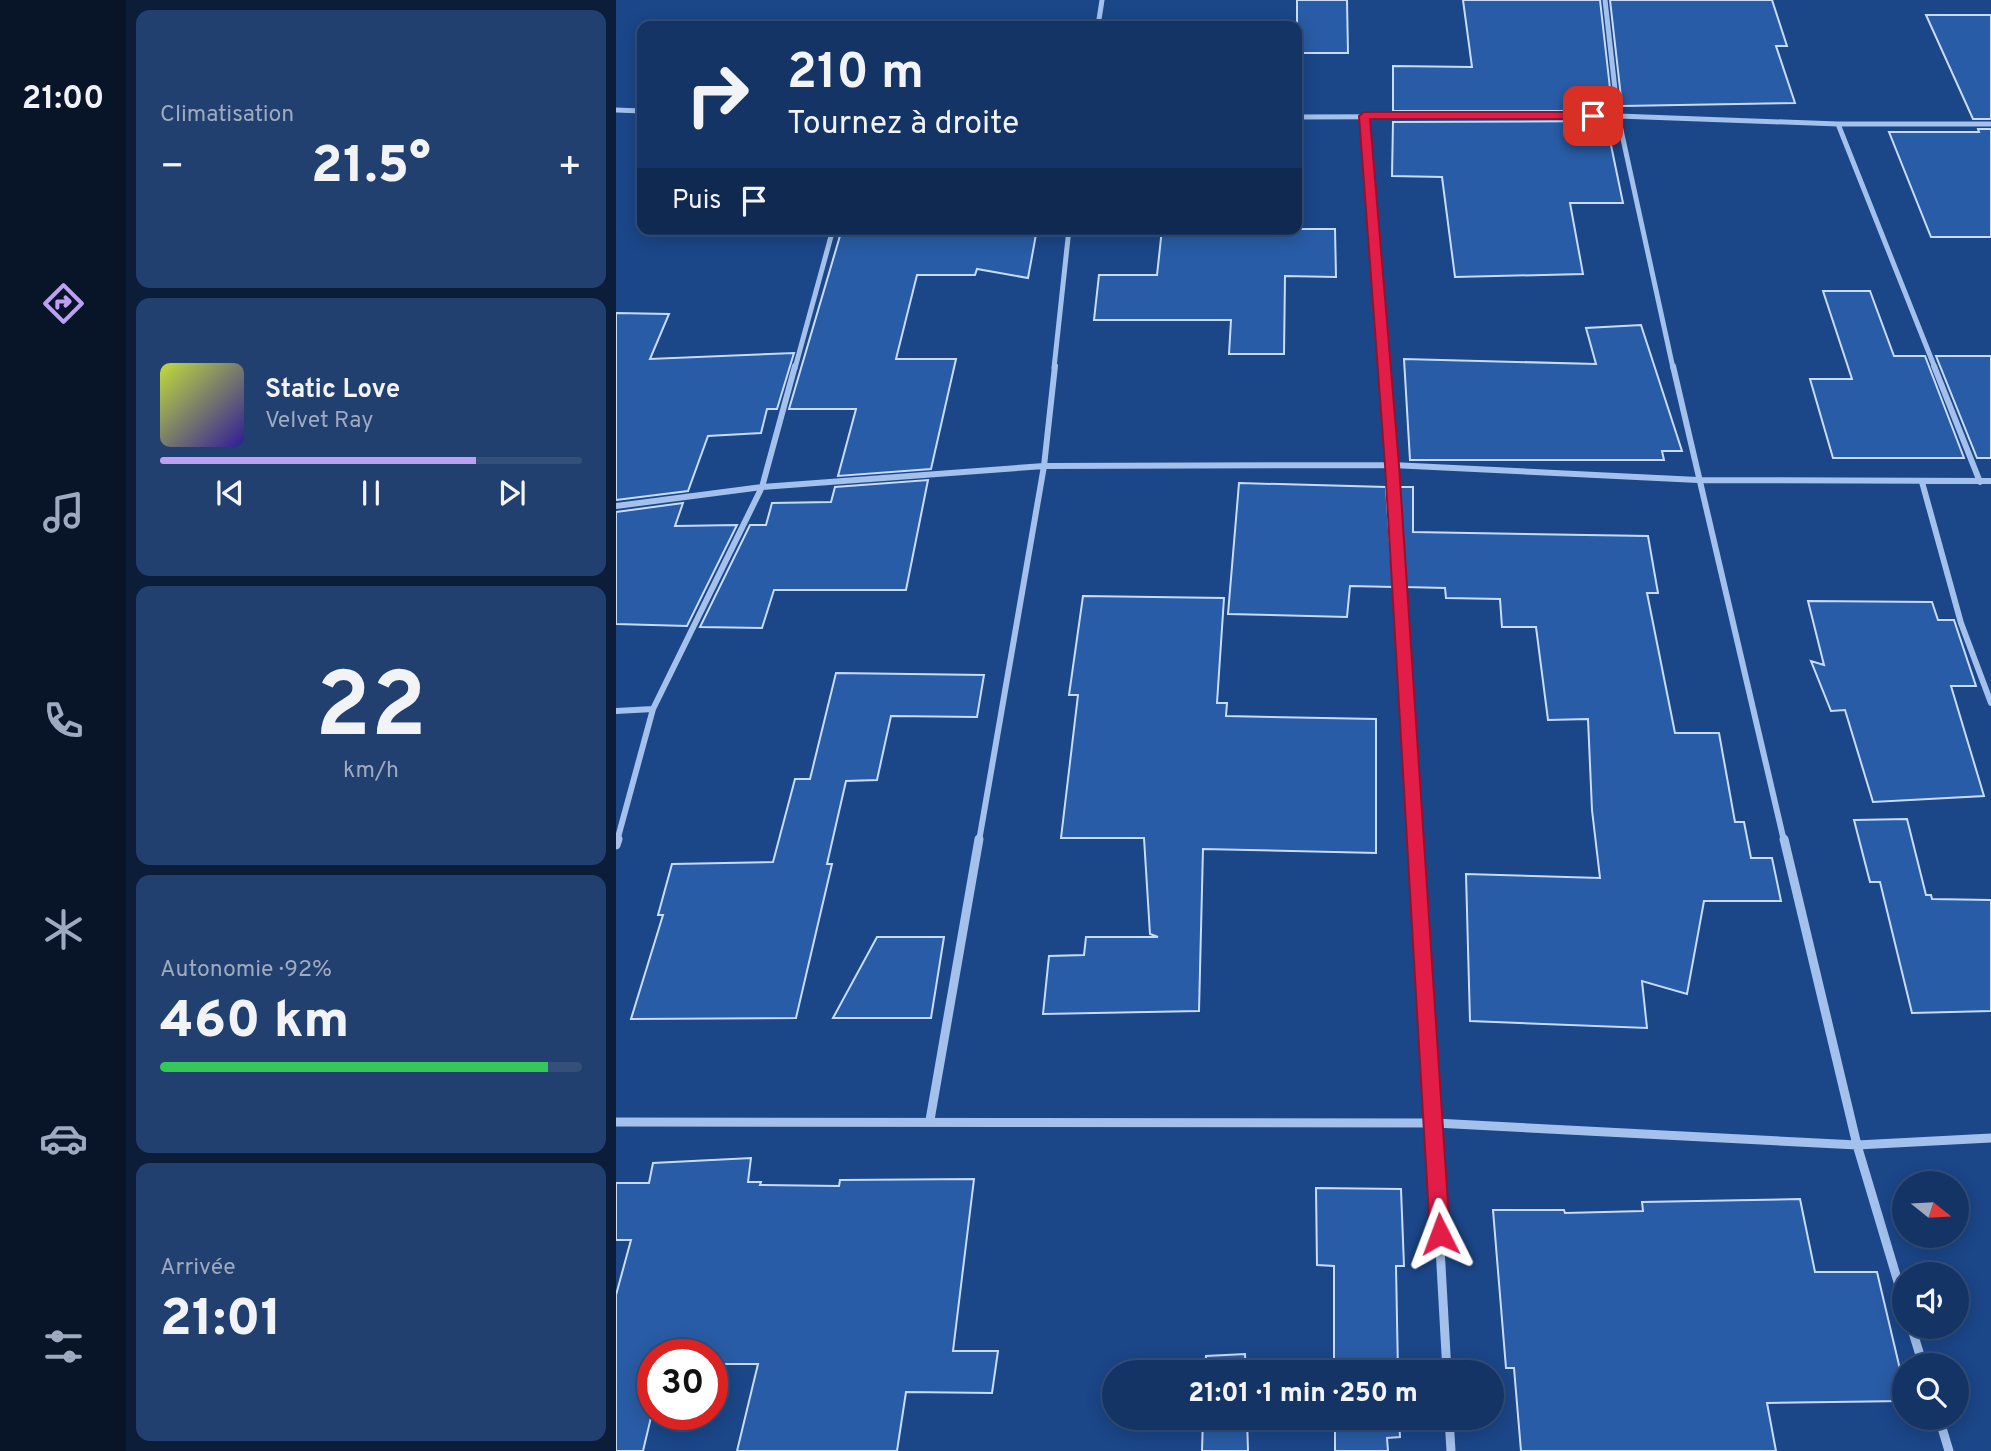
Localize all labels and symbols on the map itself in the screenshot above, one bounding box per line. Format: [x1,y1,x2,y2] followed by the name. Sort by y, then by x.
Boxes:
[1563,86,1623,146] pin
[1892,1171,1969,1248] north arrow
[1403,1197,1477,1271] position arrow
[637,1339,728,1430] speed limit sign: 30

